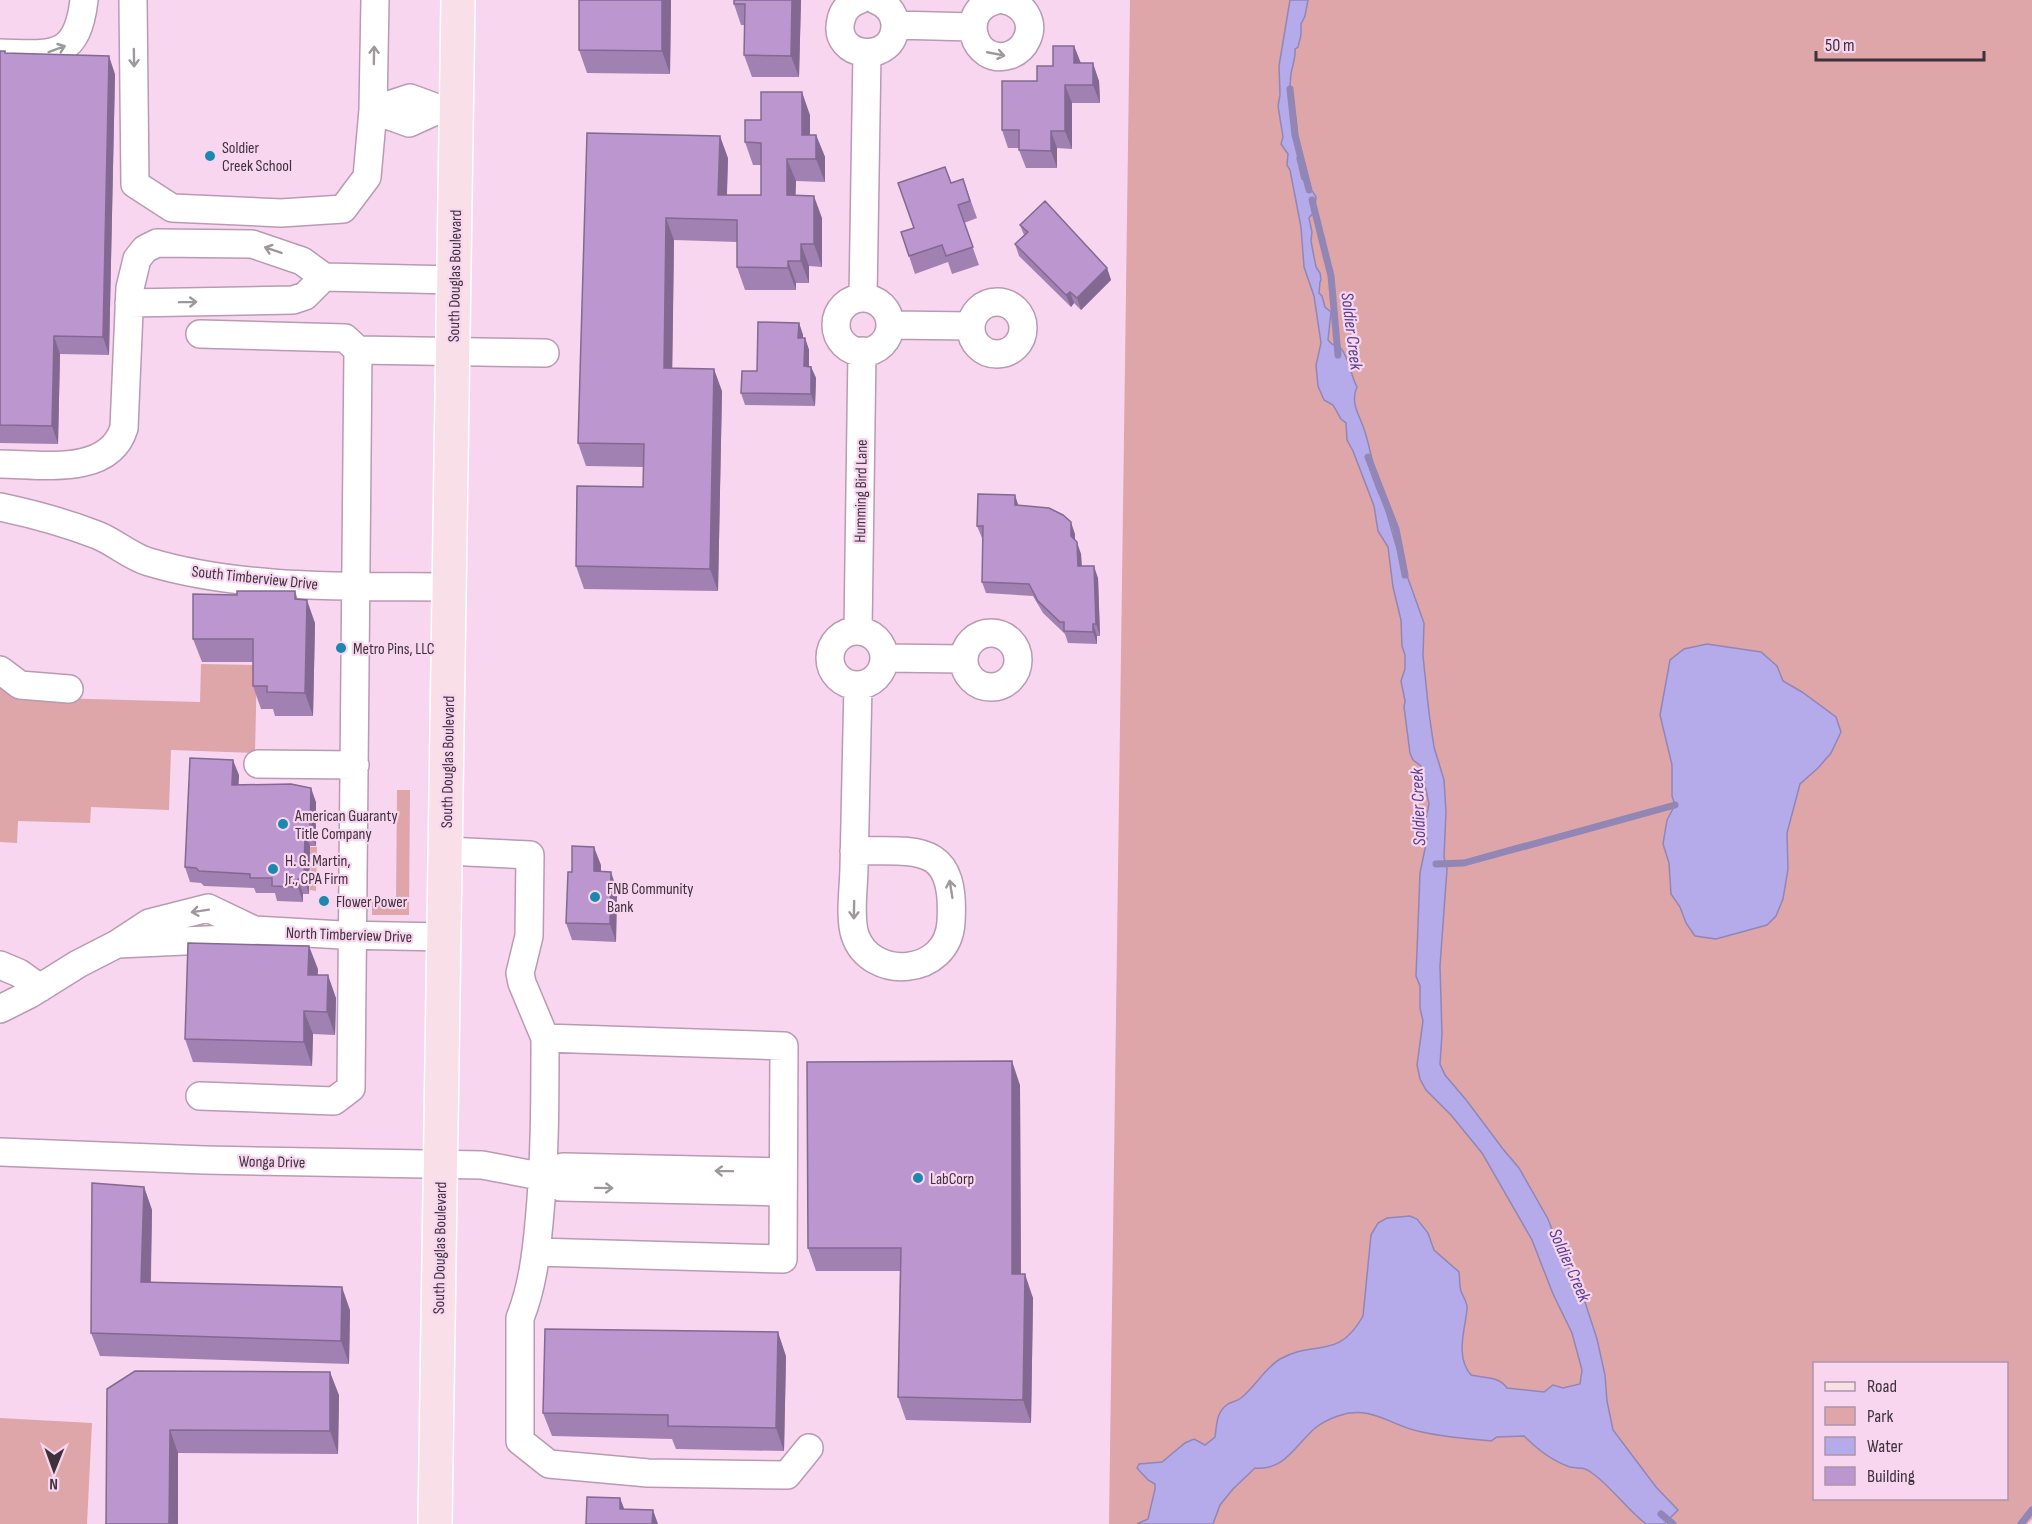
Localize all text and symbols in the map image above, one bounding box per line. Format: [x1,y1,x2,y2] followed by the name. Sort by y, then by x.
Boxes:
[1816,24,1984,62] scale bar
[1825,35,1855,56] text: 50 m
[48,42,66,53] one-way arrow
[368,46,380,66] one-way arrow
[128,48,140,68] one-way arrow
[986,49,1005,60] one-way arrow
[222,139,292,176] place label: Soldier Creek School
[203,149,217,163] marker: Soldier Creek School
[445,210,466,342] street label: South Douglas Boulevard
[264,244,283,255] one-way arrow
[1336,291,1367,372] water label: Soldier Creek
[177,296,197,308] one-way arrow
[851,439,872,543] street label: Humming Bird Lane
[191,562,319,595] street label: South Timberview Drive
[353,640,435,659] place label: Metro Pins, LLC
[334,641,348,655] marker: Metro Pins, LLC
[438,696,459,828] street label: South Douglas Boulevard
[1407,766,1430,846] water label: Soldier Creek
[294,807,398,844] place label: American Guaranty Title Company
[276,817,290,831] marker: American Guaranty Title Company
[284,852,351,889] place label: H. G. Martin, Jr., CPA Firm
[266,862,280,876] marker: H. G. Martin, Jr., CPA Firm
[945,879,956,899] one-way arrow
[607,880,694,917] place label: FNB Community Bank
[588,890,602,904] marker: FNB Community Bank
[336,893,408,912] place label: Flower Power
[317,894,331,908] marker: Flower Power
[848,899,859,919] one-way arrow
[191,906,210,917] one-way arrow
[285,924,412,947] street label: North Timberview Drive
[239,1152,305,1173] street label: Wonga Drive
[715,1165,735,1177] one-way arrow
[930,1170,974,1189] place label: LabCorp
[911,1171,925,1185] marker: LabCorp
[430,1182,451,1314] street label: South Douglas Boulevard
[594,1182,614,1194] one-way arrow
[1544,1225,1595,1306] water label: Soldier Creek
[1813,1362,2008,1500] legend
[1867,1376,1897,1397] text: Road
[1867,1406,1893,1427] text: Park
[1867,1436,1903,1457] text: Water
[24,1440,84,1500] north arrow
[1867,1466,1915,1487] text: Building
[49,1474,58,1493] text: N

